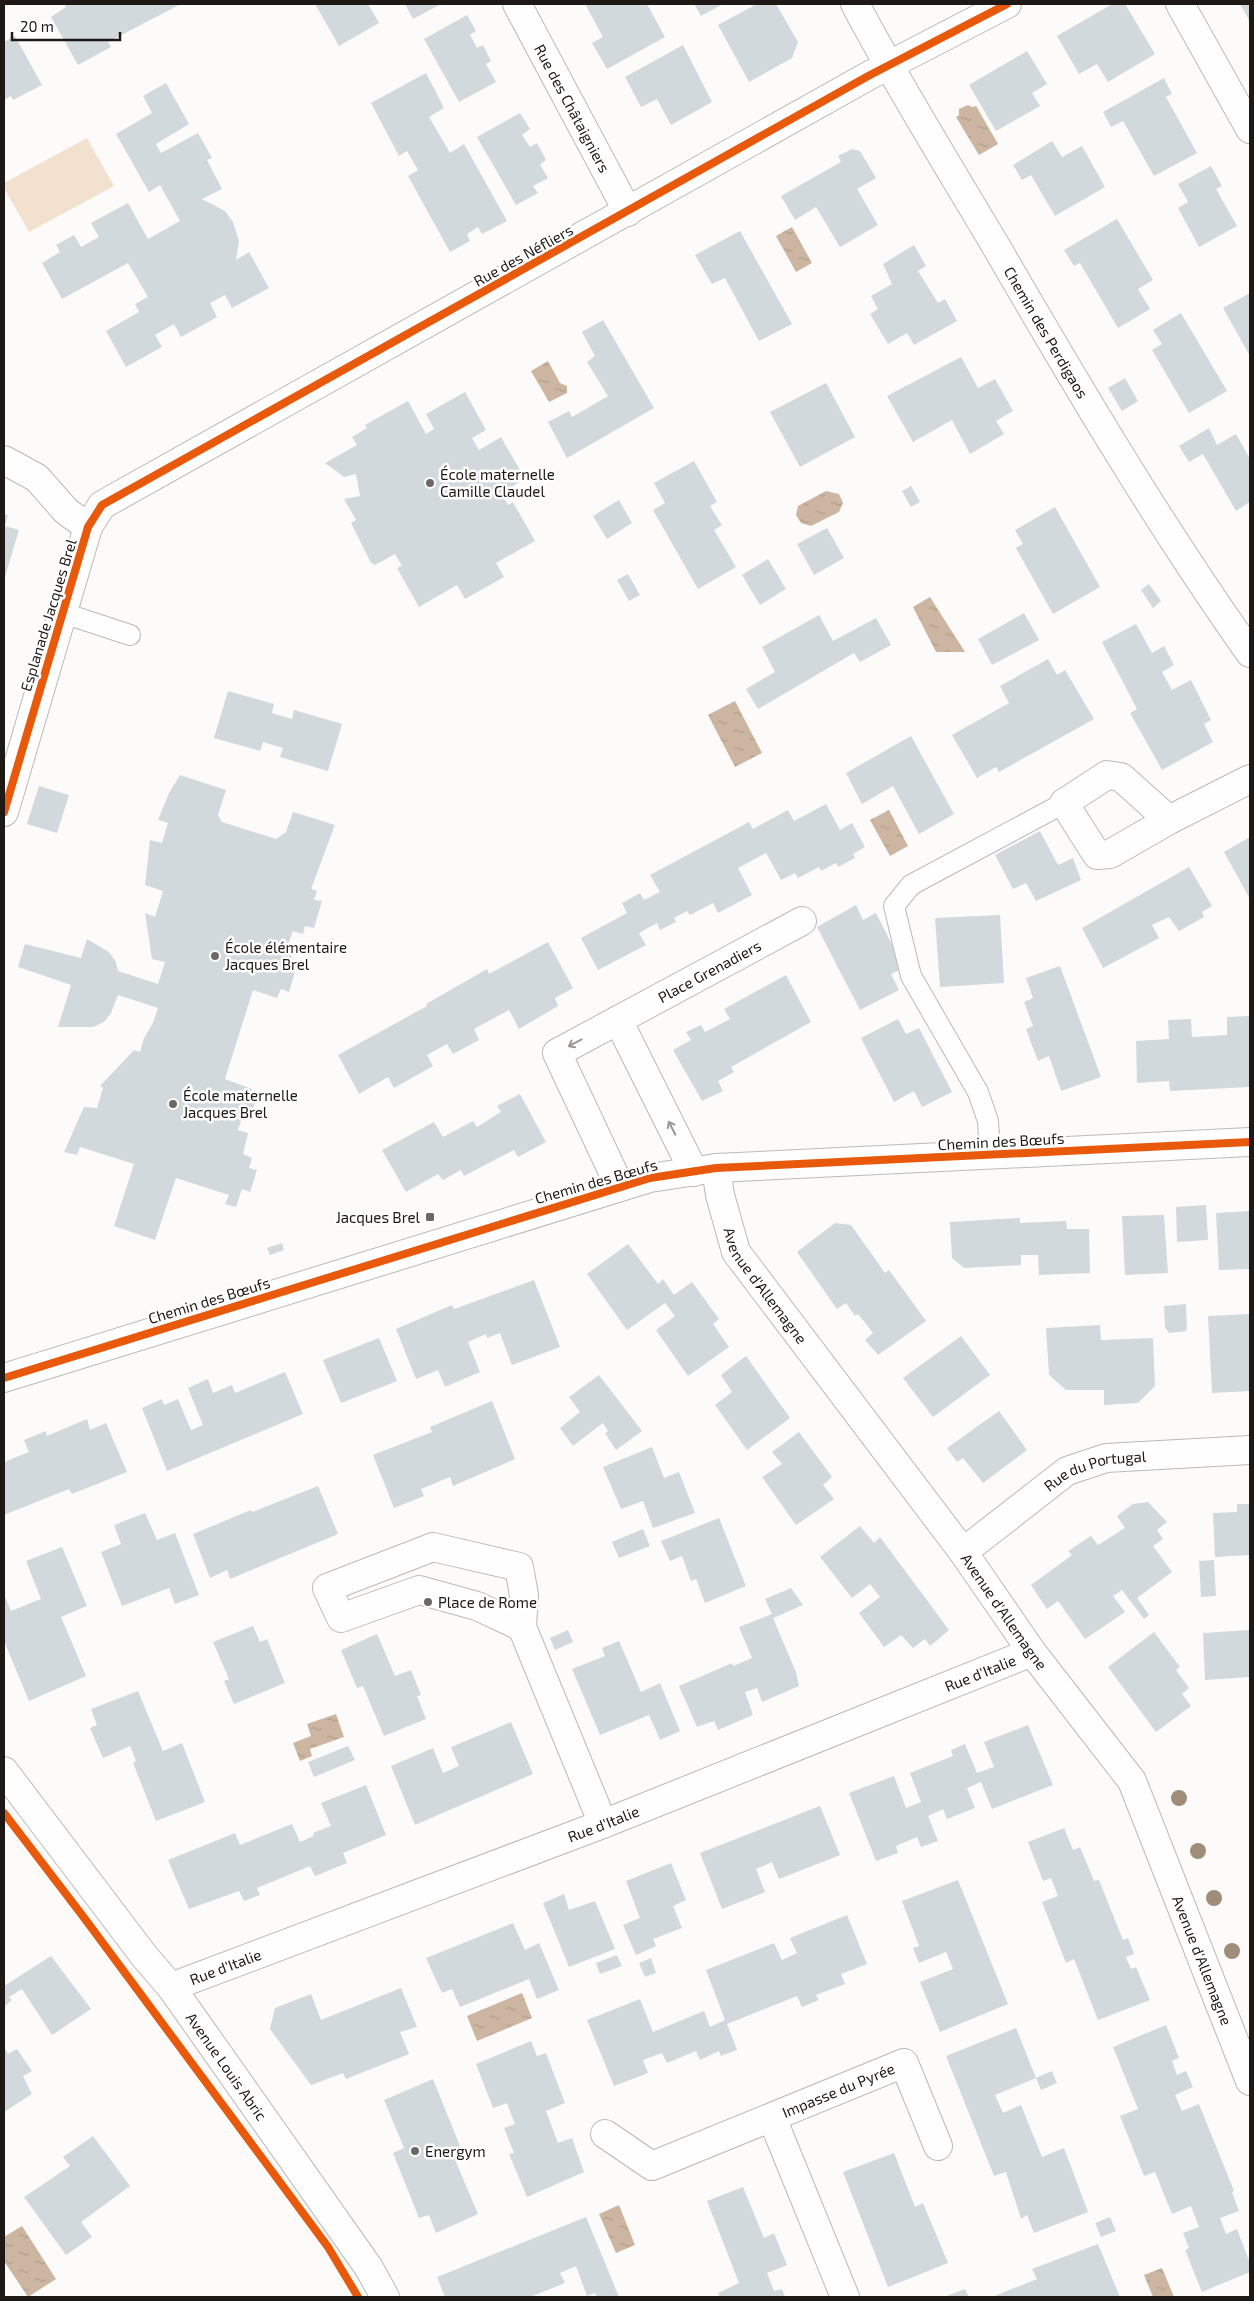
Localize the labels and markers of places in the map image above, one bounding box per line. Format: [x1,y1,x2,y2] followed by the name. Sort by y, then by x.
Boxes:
[440,465,555,500] place label: École maternelle Camille Claudel
[424,477,436,489] marker: École maternelle Camille Claudel
[225,938,347,973] place label: École élémentaire Jacques Brel
[209,950,221,962] marker: École élémentaire Jacques Brel
[183,1086,298,1121] place label: École maternelle Jacques Brel
[167,1098,179,1110] marker: École maternelle Jacques Brel
[336,1208,421,1226] place label: Jacques Brel
[424,1211,436,1223] marker: Jacques Brel
[438,1593,537,1611] place label: Place de Rome
[422,1596,434,1608] marker: Place de Rome
[425,2142,486,2160] place label: Energym
[409,2145,421,2157] marker: Energym

